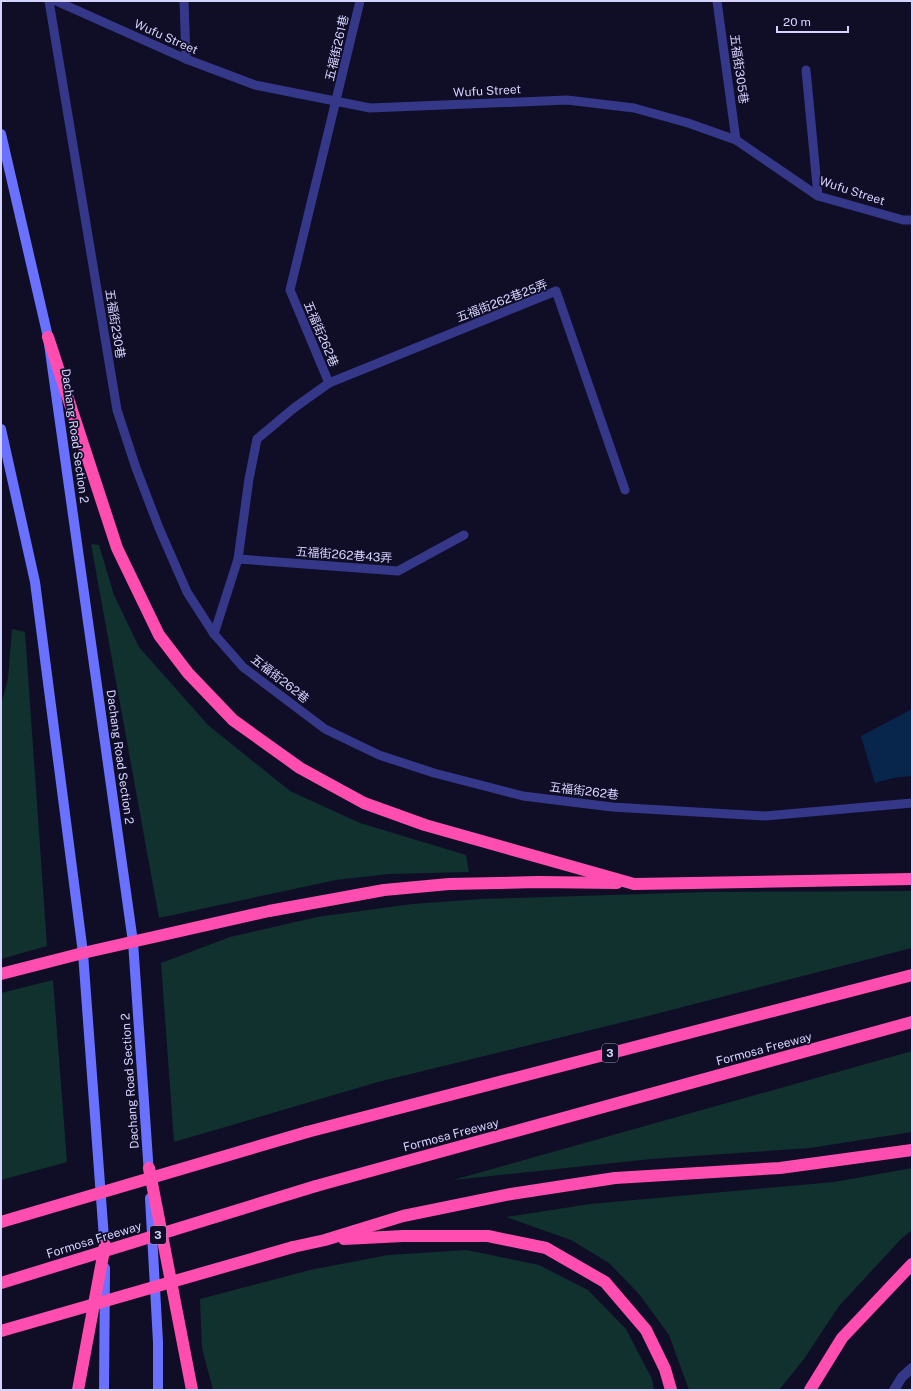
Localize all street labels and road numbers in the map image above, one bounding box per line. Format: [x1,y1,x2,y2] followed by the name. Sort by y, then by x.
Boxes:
[323,14,351,82] street label: 五福街261巷
[132,17,200,57] street label: Wufu Street
[727,33,751,105] street label: 五福街305巷
[453,82,522,100] street label: Wufu Street
[817,174,887,208] street label: Wufu Street
[454,277,550,325] street label: 五福街262巷25弄
[103,288,127,360] street label: 五福街230巷
[301,299,341,369] street label: 五福街262巷
[59,368,91,504] street label: Dachang Road Section 2
[295,545,393,565] street label: 五福街262巷43弄
[248,652,312,706] street label: 五福街262巷
[104,689,136,825] street label: Dachang Road Section 2
[549,780,619,802] street label: 五福街262巷
[118,1013,142,1149] street label: Dachang Road Section 2
[715,1029,814,1069] street label: Formosa Freeway
[602,1044,618,1062] road number: 3
[402,1115,501,1155] street label: Formosa Freeway
[45,1219,144,1261] street label: Formosa Freeway
[150,1226,166,1244] road number: 3

